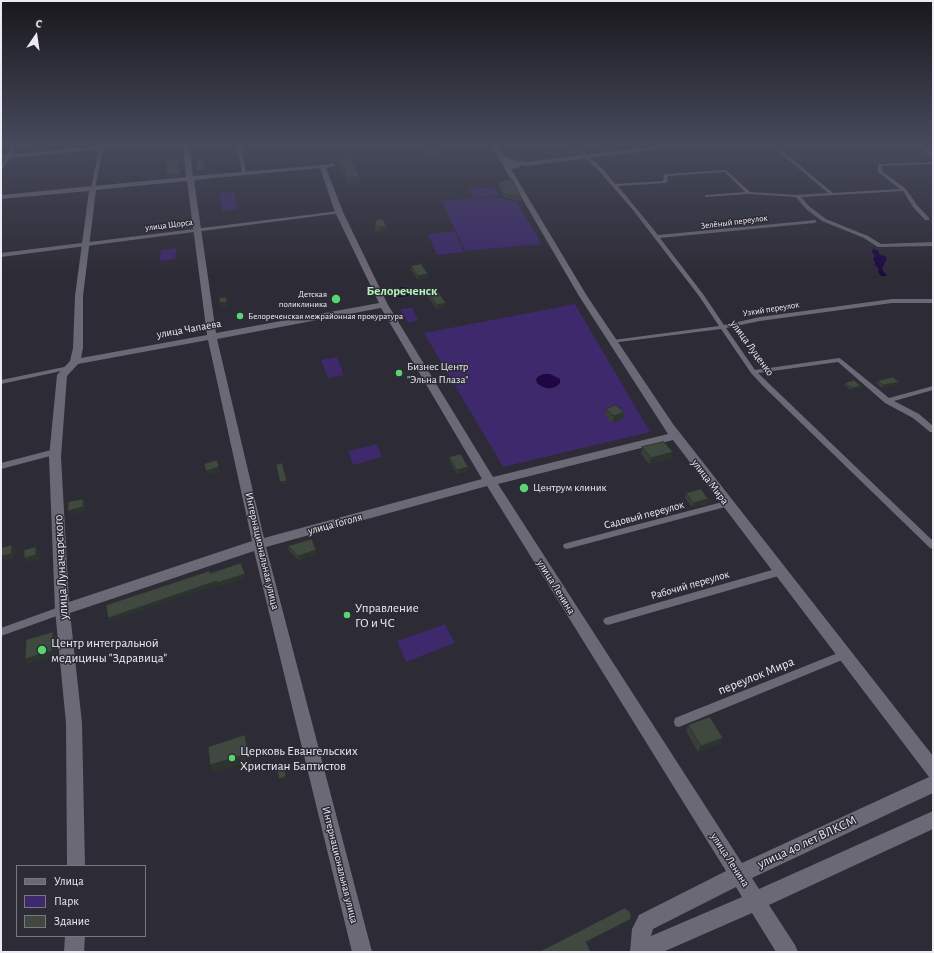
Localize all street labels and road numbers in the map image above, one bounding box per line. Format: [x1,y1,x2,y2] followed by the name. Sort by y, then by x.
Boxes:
[700,213,768,231] street label: Зелёный переулок
[145,217,193,233] street label: улица Щорса
[742,299,800,319] street label: Узкий переулок
[156,317,222,341] street label: улица Чапаева
[727,317,777,379] street label: улица Луценко
[689,457,731,507] street label: улица Мира
[242,491,282,611] street label: Интернациональная улица
[602,498,686,532] street label: Садовый переулок
[306,510,364,538] street label: улица Гоголя
[50,514,72,620] street label: улица Луначарского
[534,557,578,617] street label: улица Ленина
[649,568,731,602] street label: Рабочий переулок
[716,654,796,698] street label: переулок Мира
[319,805,361,925] street label: Интернациональная улица
[755,812,859,872] street label: улица 40 лет ВЛКСМ
[708,830,752,890] street label: улица Ленина

